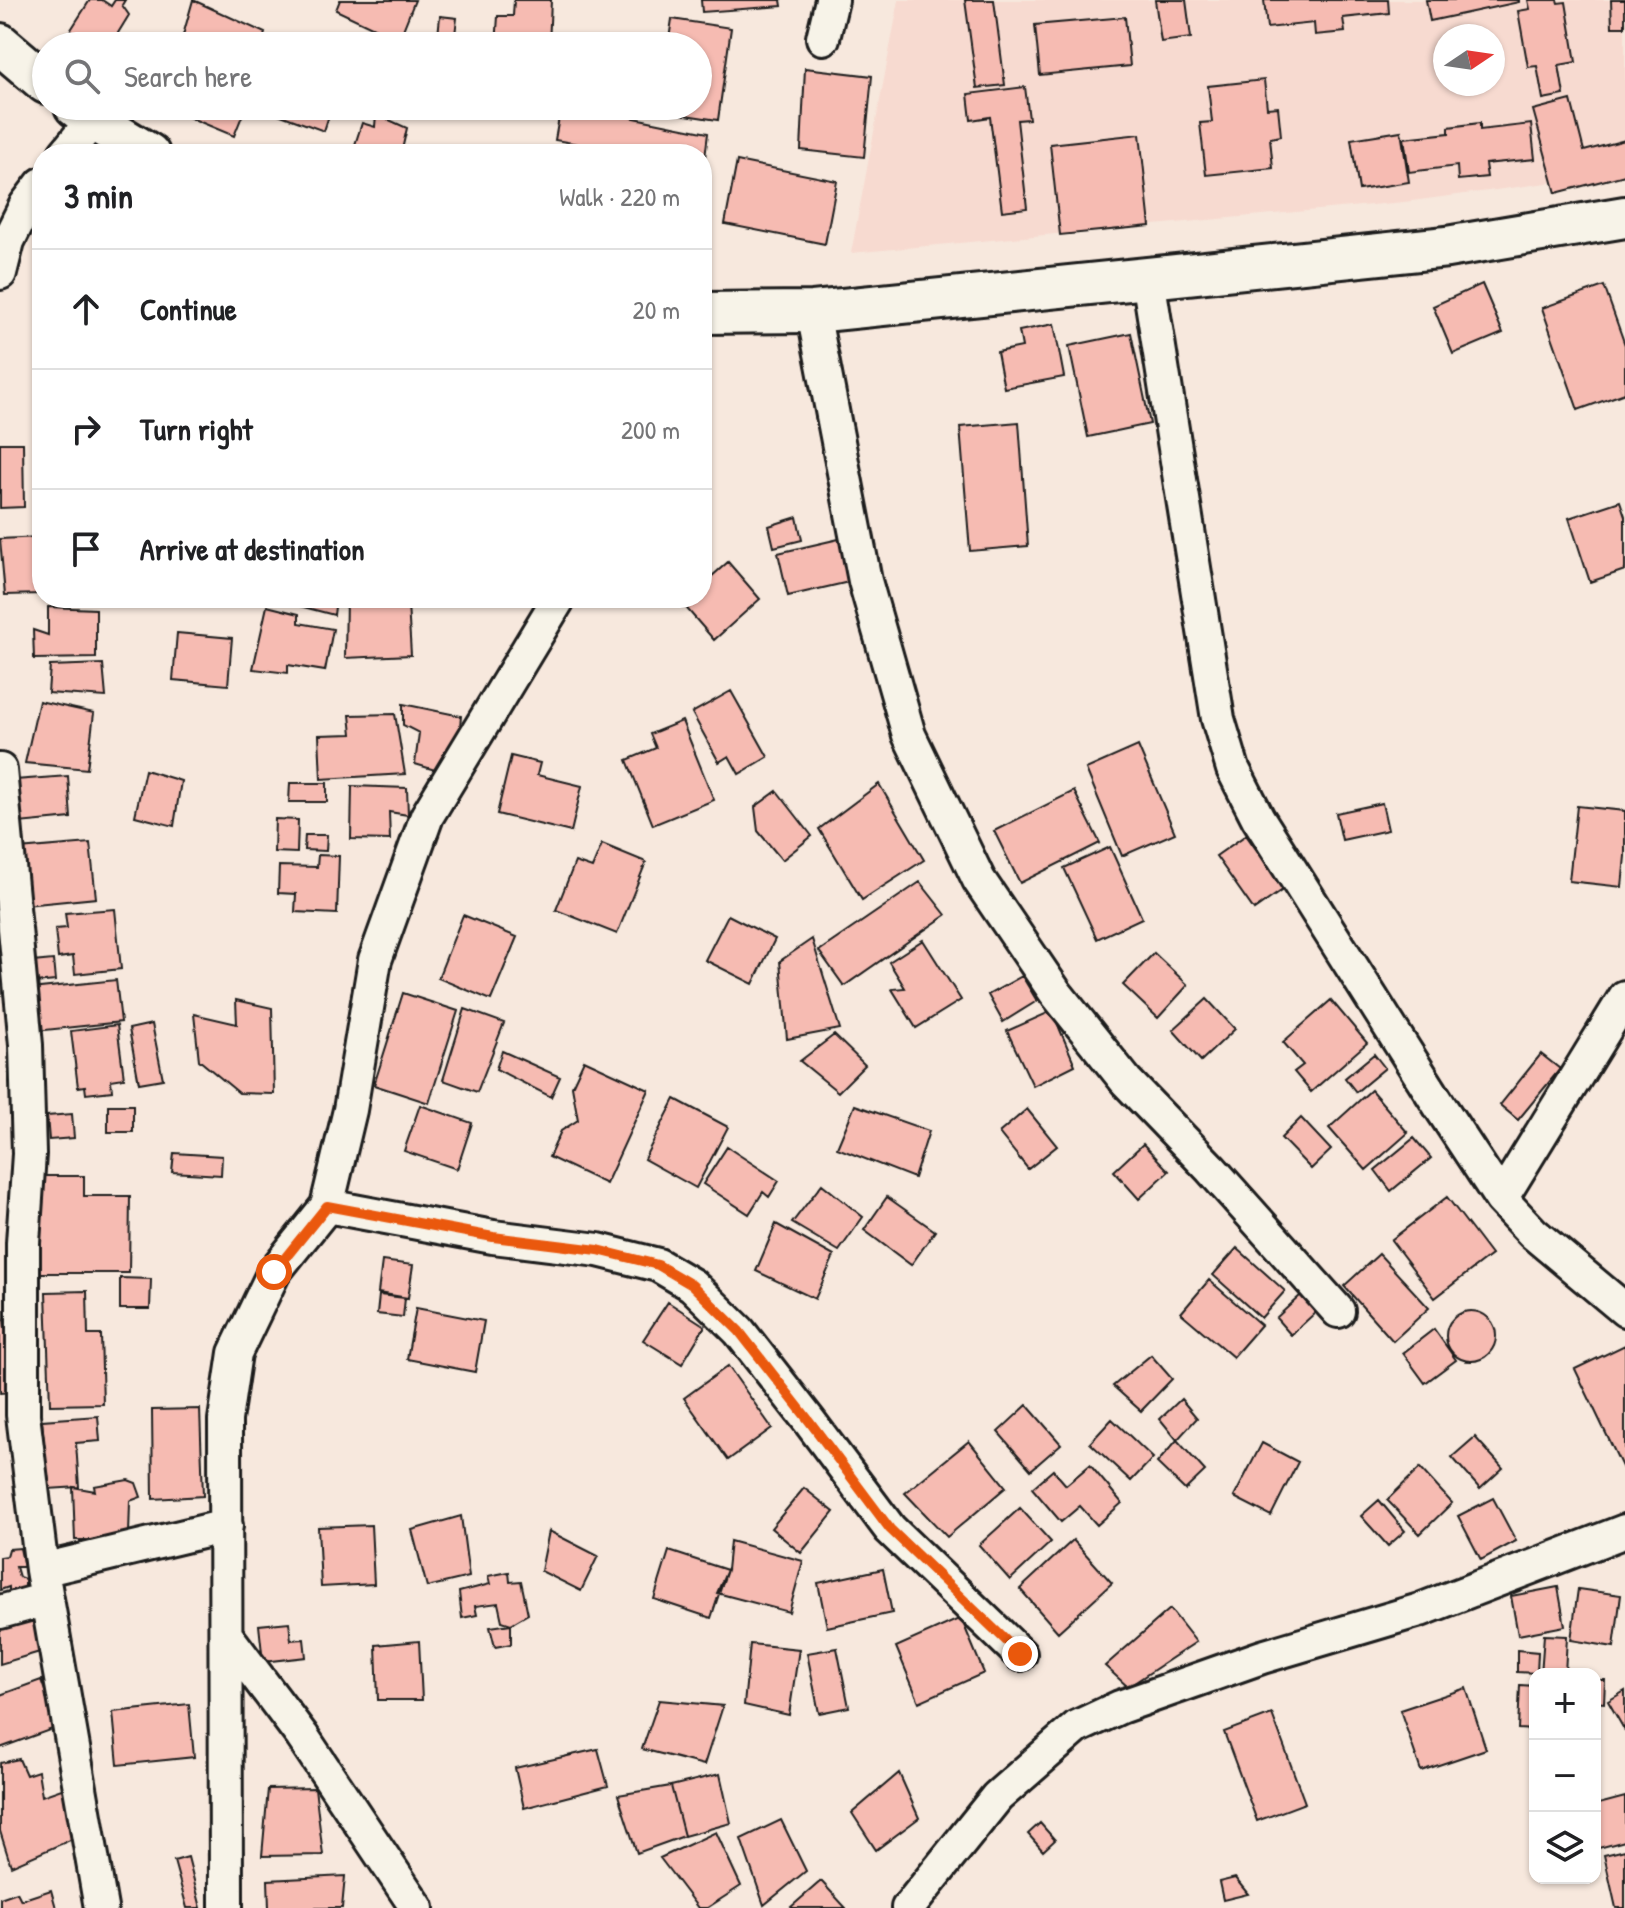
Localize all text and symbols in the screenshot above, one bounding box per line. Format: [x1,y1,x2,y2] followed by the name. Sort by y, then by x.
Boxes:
[1433,24,1505,96] north arrow
[32,32,712,120] search box
[60,54,104,98] icon: search
[124,56,252,96] text: Search here
[64,173,133,219] text: 3 min
[559,179,680,214] text: Walk · 220 m
[64,287,108,331] icon: ahead
[140,289,237,329] text: Continue
[633,292,680,327] text: 20 m
[64,407,108,451] icon: right
[140,409,253,449] text: Turn right
[621,412,680,447] text: 200 m
[64,527,108,571] icon: arrive
[140,529,365,569] text: Arrive at destination
[256,1254,292,1290] route start
[1002,1636,1038,1672] route end
[1529,1668,1601,1884] map controls
[1529,1668,1601,1740] button: +
[1529,1740,1601,1812] button: −
[1529,1812,1601,1884] button: layers

